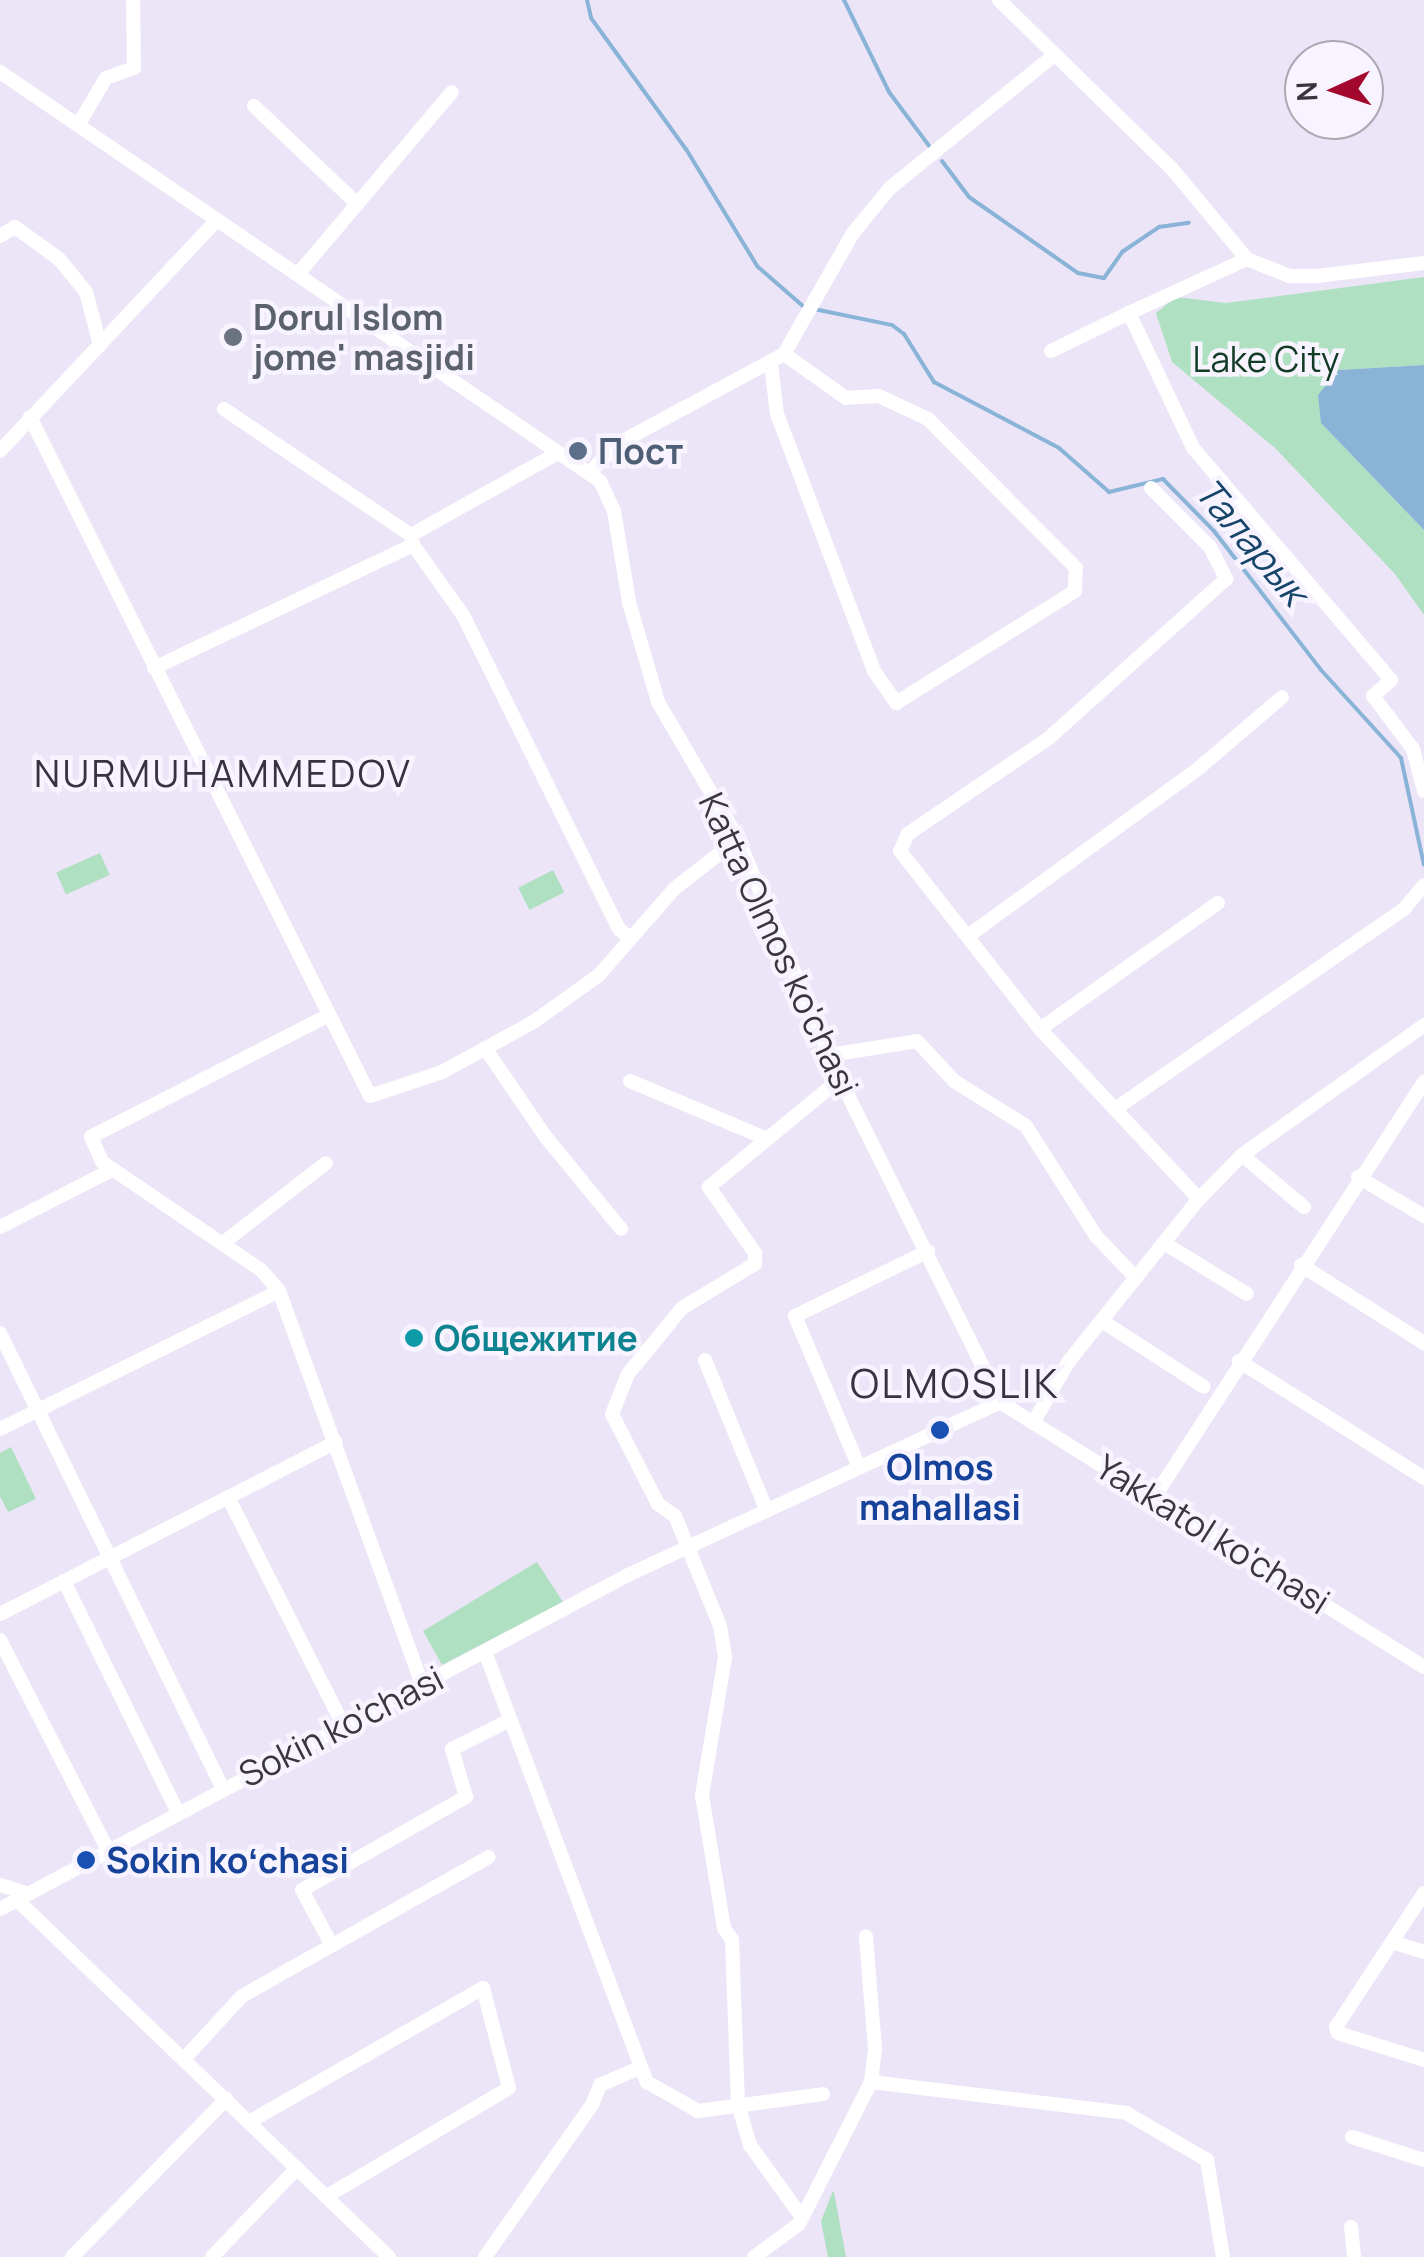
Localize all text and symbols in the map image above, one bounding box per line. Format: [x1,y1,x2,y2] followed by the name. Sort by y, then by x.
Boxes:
[1284,40,1384,140] north arrow
[1287,80,1326,103] text: N
[253,296,475,378] place label: Dorul Islom jome' masjidi
[222,326,244,348] marker: Dorul Islom jome' masjidi
[1193,338,1339,380] park label: Lake City
[598,430,684,472] place label: Пост
[567,440,589,462] marker: Пост
[1186,469,1318,613] water label: Таларык
[34,750,412,796] district label: NURMUHAMMEDOV
[690,786,868,1102] street label: Katta Olmos ko'chasi
[434,1317,638,1359] place label: Общежитие
[403,1327,425,1349] marker: Общежитие
[850,1359,1060,1407] district label: OLMOSLIK
[929,1419,951,1441] marker: Olmos mahallasi
[1089,1445,1337,1623] street label: Yakkatol ko'chasi
[859,1446,1021,1528] place label: Olmos mahallasi
[232,1657,450,1795] street label: Sokin ko'chasi
[106,1839,349,1881] place label: Sokin koʻchasi
[75,1849,97,1871] marker: Sokin koʻchasi

